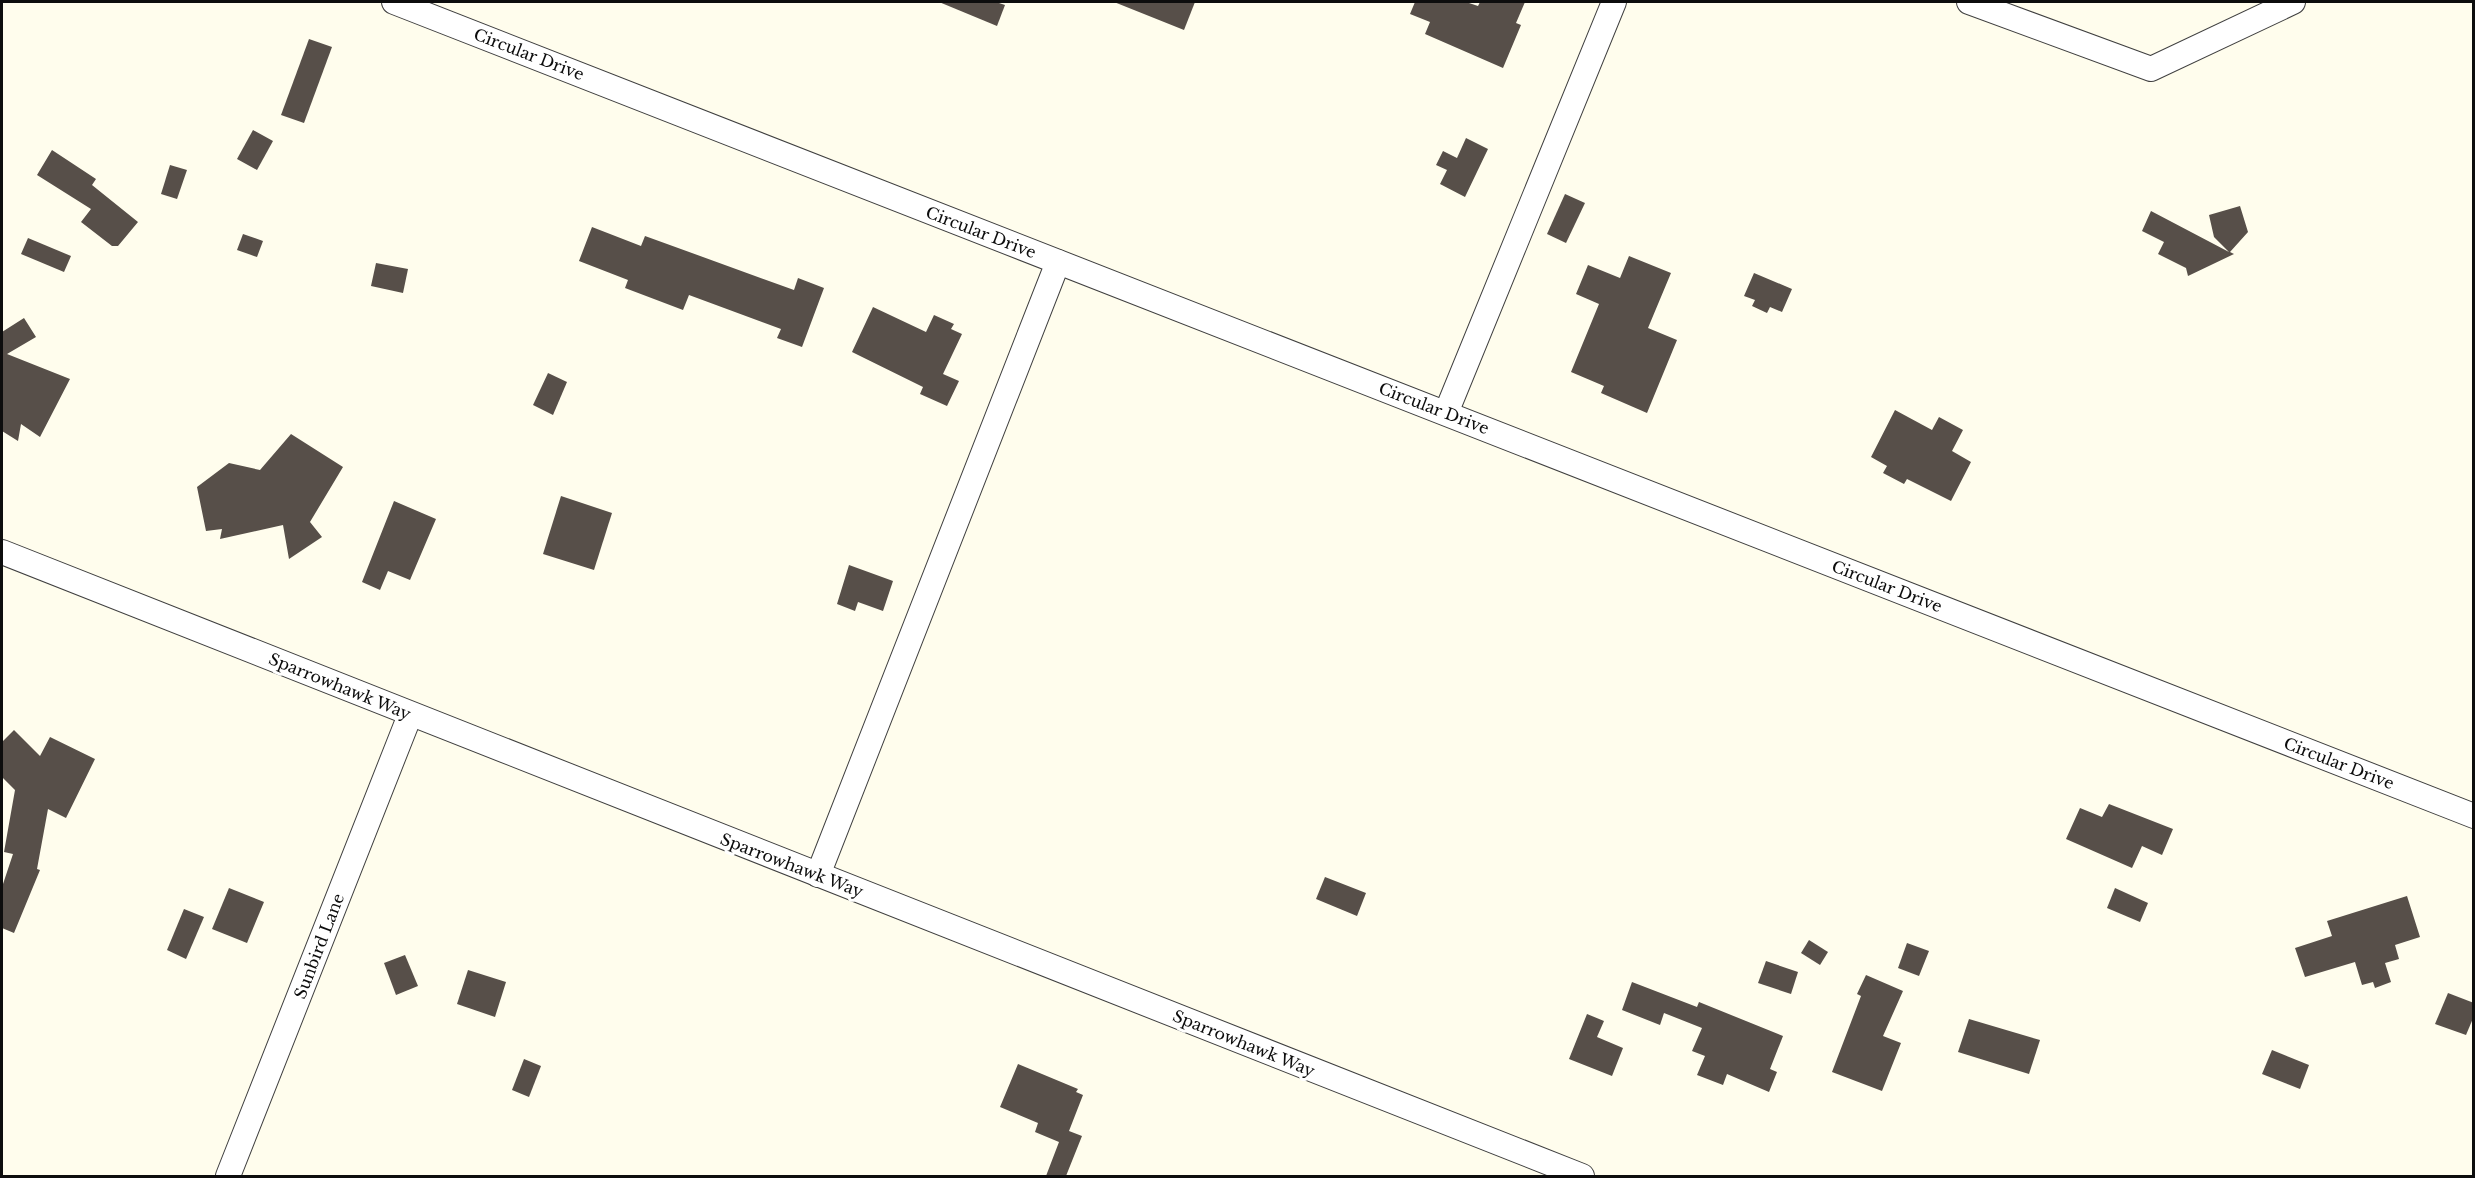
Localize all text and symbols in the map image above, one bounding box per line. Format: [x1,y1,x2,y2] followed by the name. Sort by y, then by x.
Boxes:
[471,24,587,84] street label: Circular Drive
[923,202,1039,262] street label: Circular Drive
[1376,378,1492,438] street label: Circular Drive
[1829,556,1945,616] street label: Circular Drive
[266,648,415,724] street label: Sparrowhawk Way
[2281,733,2397,793] street label: Circular Drive
[718,828,867,902] street label: Sparrowhawk Way
[290,890,348,1002] street label: Sunbird Lane
[1170,1005,1319,1081] street label: Sparrowhawk Way

